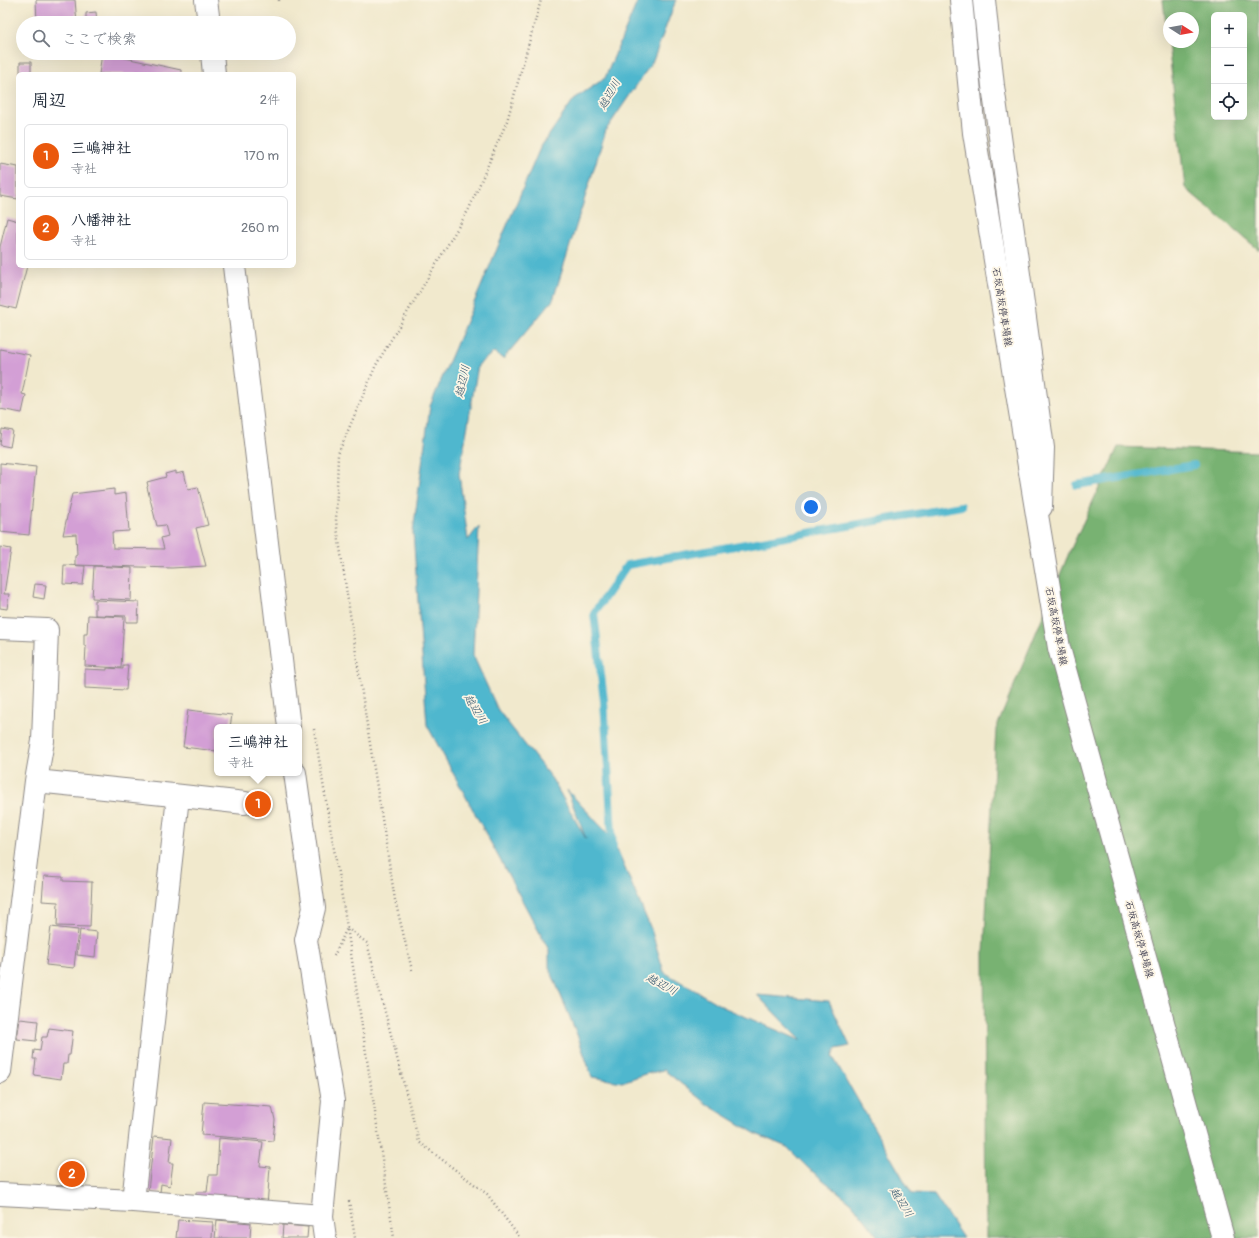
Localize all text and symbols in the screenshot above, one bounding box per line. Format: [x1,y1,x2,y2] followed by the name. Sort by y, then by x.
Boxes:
[1163,12,1199,48] north arrow
[1211,12,1247,120] map controls
[1211,12,1247,48] button: +
[16,16,296,60] search box
[30,27,52,49] icon: search
[62,30,137,49] text: ここで検索
[1211,48,1247,84] button: −
[596,77,623,112] water label: 越辺川
[1211,84,1247,120] button: locate
[32,90,66,111] text: 周辺
[260,92,280,108] text: 2件
[71,139,131,158] text: 三嶋神社
[43,148,49,164] text: 1
[244,148,279,164] text: 170 m
[71,161,97,177] text: 寺社
[71,211,131,230] text: 八幡神社
[42,220,50,236] text: 2
[241,220,279,236] text: 260 m
[71,233,97,249] text: 寺社
[990,267,1014,348] street label: 石坂高坂停車場線
[453,364,472,399] water label: 越辺川
[801,497,821,517] your location
[1042,586,1070,667] street label: 石坂高坂停車場線
[462,692,490,727] water label: 越辺川
[214,724,302,776] popup
[228,733,288,752] text: 三嶋神社
[228,755,254,771] text: 寺社
[245,789,271,819] pin: 1
[1122,899,1156,979] street label: 石坂高坂停車場線
[644,971,679,998] water label: 越辺川
[59,1159,85,1189] pin: 2
[887,1185,916,1220] water label: 越辺川

